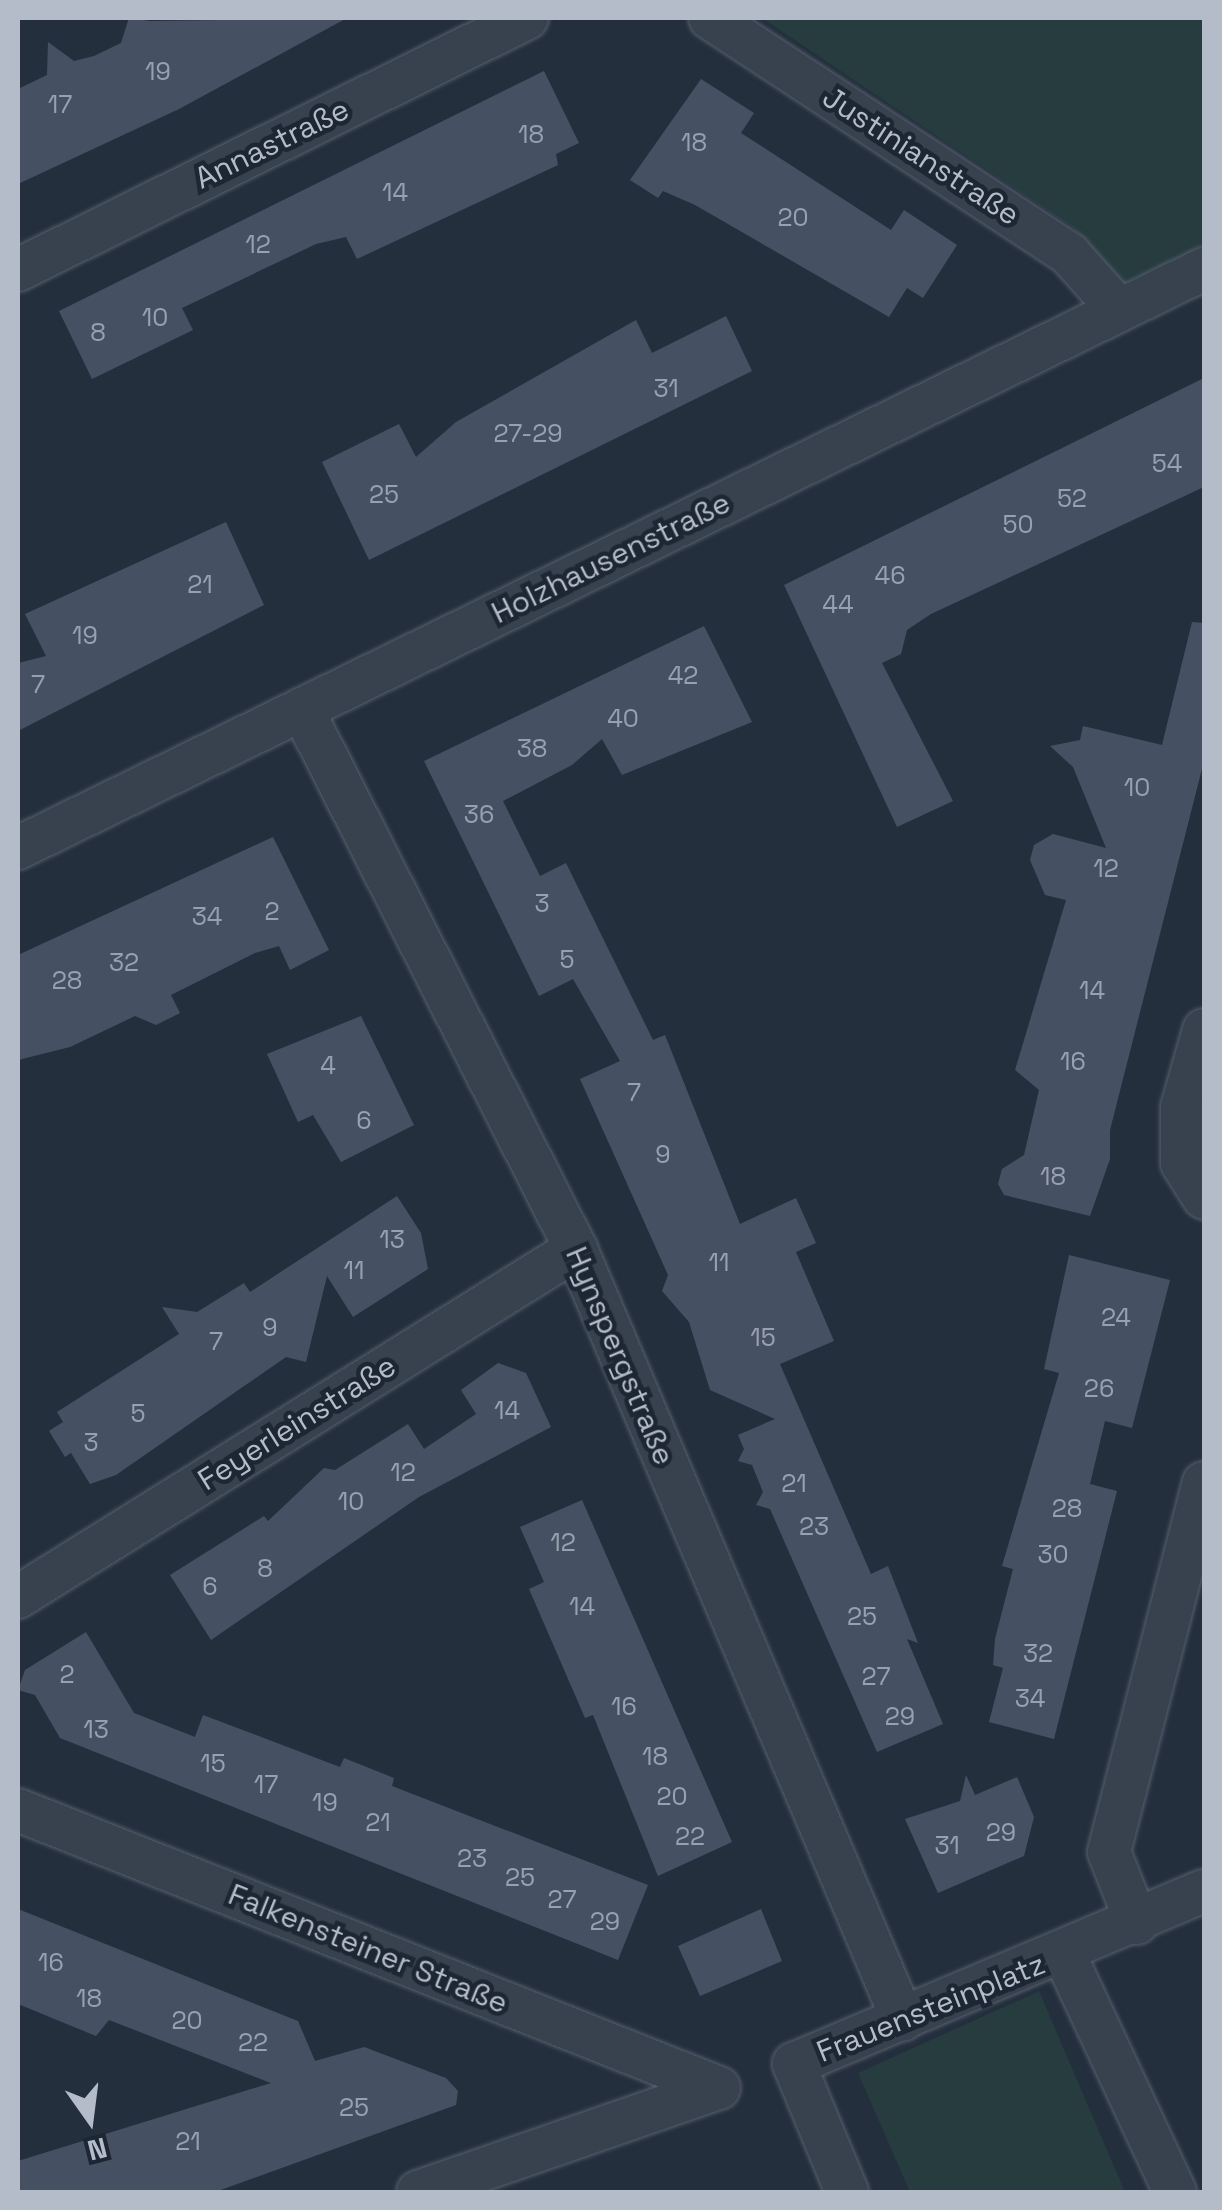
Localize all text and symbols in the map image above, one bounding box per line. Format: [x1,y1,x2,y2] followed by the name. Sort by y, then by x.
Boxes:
[145,56,171,86] house number: 19
[816,79,1026,233] street label: Justinianstraße
[48,89,72,119] house number: 17
[189,91,355,197] street label: Annastraße
[518,119,544,149] house number: 18
[681,127,707,157] house number: 18
[382,177,408,207] house number: 14
[777,202,809,232] house number: 20
[245,229,271,259] house number: 12
[142,302,168,332] house number: 10
[90,317,106,347] house number: 8
[653,373,679,403] house number: 31
[493,418,563,448] house number: 27-29
[1152,448,1182,478] house number: 54
[369,479,399,509] house number: 25
[1057,483,1087,513] house number: 52
[486,485,736,631] street label: Holzhausenstraße
[1003,509,1033,539] house number: 50
[875,560,905,590] house number: 46
[187,569,213,599] house number: 21
[822,589,854,619] house number: 44
[72,620,98,650] house number: 19
[668,660,698,690] house number: 42
[31,669,45,699] house number: 7
[607,703,639,733] house number: 40
[517,733,547,763] house number: 38
[1124,772,1150,802] house number: 10
[464,799,494,829] house number: 36
[1093,853,1119,883] house number: 12
[534,888,550,918] house number: 3
[264,896,280,926] house number: 2
[192,901,222,931] house number: 34
[560,944,574,974] house number: 5
[109,947,139,977] house number: 32
[52,965,82,995] house number: 28
[1079,975,1105,1005] house number: 14
[1060,1046,1086,1076] house number: 16
[320,1050,336,1080] house number: 4
[627,1077,641,1107] house number: 7
[356,1105,372,1135] house number: 6
[655,1139,671,1169] house number: 9
[1040,1161,1066,1191] house number: 18
[379,1224,405,1254] house number: 13
[558,1242,682,1470] street label: Hynspergstraße
[709,1247,729,1277] house number: 11
[344,1255,364,1285] house number: 11
[1101,1302,1131,1332] house number: 24
[262,1312,278,1342] house number: 9
[750,1322,776,1352] house number: 15
[209,1326,223,1356] house number: 7
[192,1348,402,1498] street label: Feyerleinstraße
[1084,1373,1114,1403] house number: 26
[494,1395,520,1425] house number: 14
[131,1398,145,1428] house number: 5
[83,1427,99,1457] house number: 3
[390,1457,416,1487] house number: 12
[781,1468,807,1498] house number: 21
[338,1486,364,1516] house number: 10
[1052,1493,1082,1523] house number: 28
[799,1511,829,1541] house number: 23
[550,1527,576,1557] house number: 12
[1037,1539,1069,1569] house number: 30
[257,1553,273,1583] house number: 8
[202,1571,218,1601] house number: 6
[569,1591,595,1621] house number: 14
[847,1601,877,1631] house number: 25
[1023,1638,1053,1668] house number: 32
[59,1659,75,1689] house number: 2
[862,1661,890,1691] house number: 27
[1015,1683,1045,1713] house number: 34
[611,1691,637,1721] house number: 16
[885,1701,915,1731] house number: 29
[83,1714,109,1744] house number: 13
[642,1741,668,1771] house number: 18
[200,1748,226,1778] house number: 15
[254,1769,278,1799] house number: 17
[656,1781,688,1811] house number: 20
[312,1787,338,1817] house number: 19
[365,1807,391,1837] house number: 21
[986,1817,1016,1847] house number: 29
[675,1821,705,1851] house number: 22
[934,1830,960,1860] house number: 31
[457,1843,487,1873] house number: 23
[505,1862,535,1892] house number: 25
[223,1877,513,2021] street label: Falkensteiner Straße
[548,1884,576,1914] house number: 27
[590,1906,620,1936] house number: 29
[812,1946,1050,2070] street label: Frauensteinplatz
[38,1947,64,1977] house number: 16
[76,1983,102,2013] house number: 18
[171,2005,203,2035] house number: 20
[238,2027,268,2057] house number: 22
[40,2070,140,2170] north arrow
[339,2092,369,2122] house number: 25
[175,2126,201,2156] house number: 21
[84,2129,111,2169] text: N

